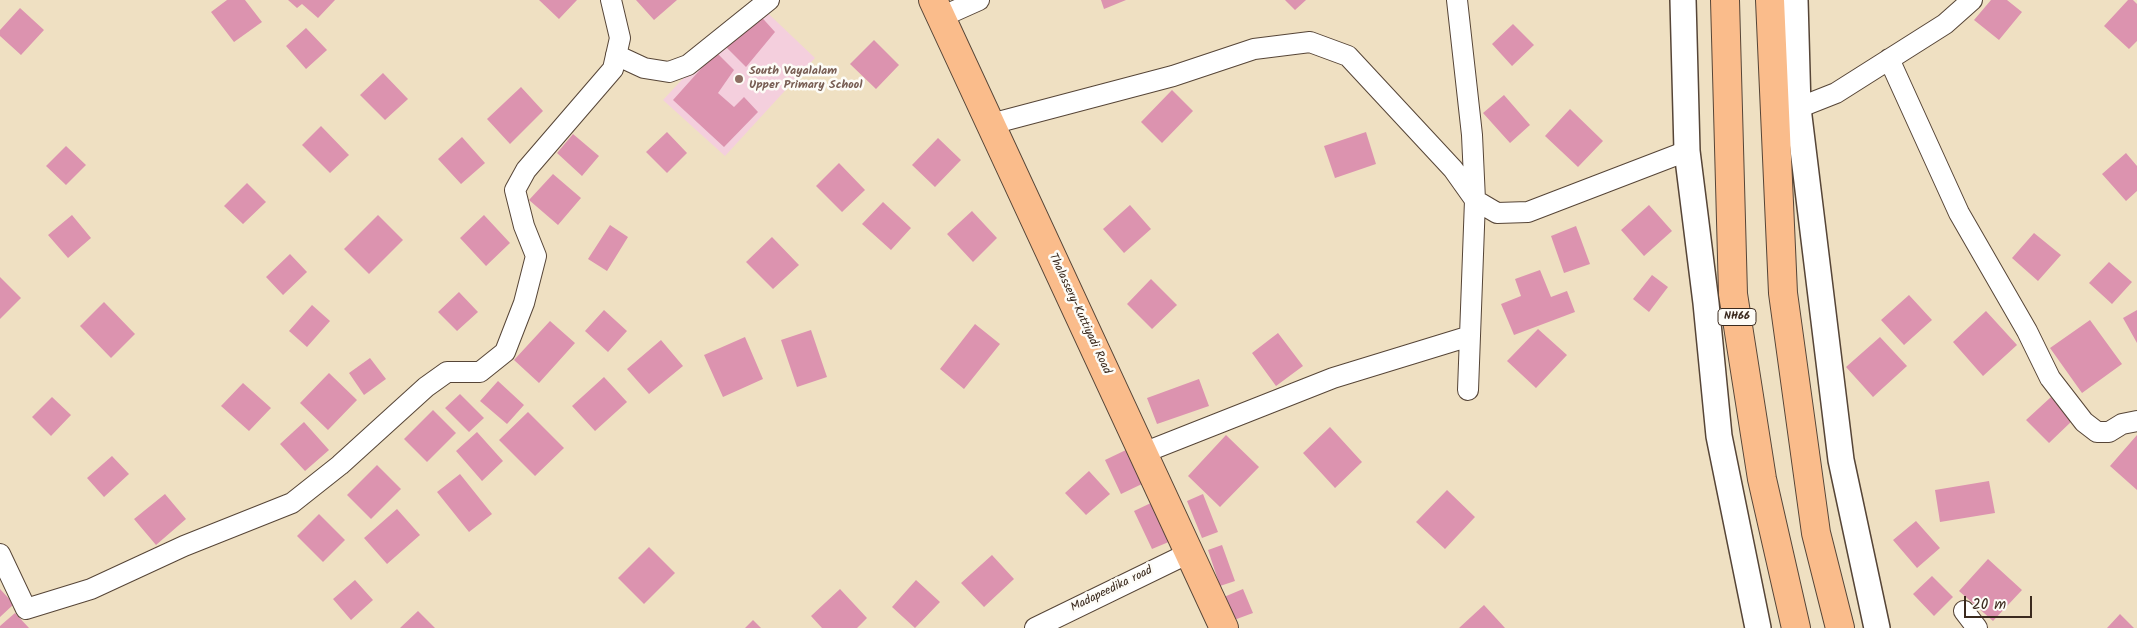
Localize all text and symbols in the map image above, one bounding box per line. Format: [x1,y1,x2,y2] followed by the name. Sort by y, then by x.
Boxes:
[749,65,862,93] place label: South Vayalalam Upper Primary School
[733,73,745,85] marker: South Vayalalam Upper Primary School
[1045,251,1113,377] street label: Thalassery-Kuttiyadi Road
[1718,308,1756,326] road number: NH66
[1069,564,1155,616] street label: Madapeedika road
[1967,586,2034,618] scale bar
[1972,593,2006,617] text: 20 m

